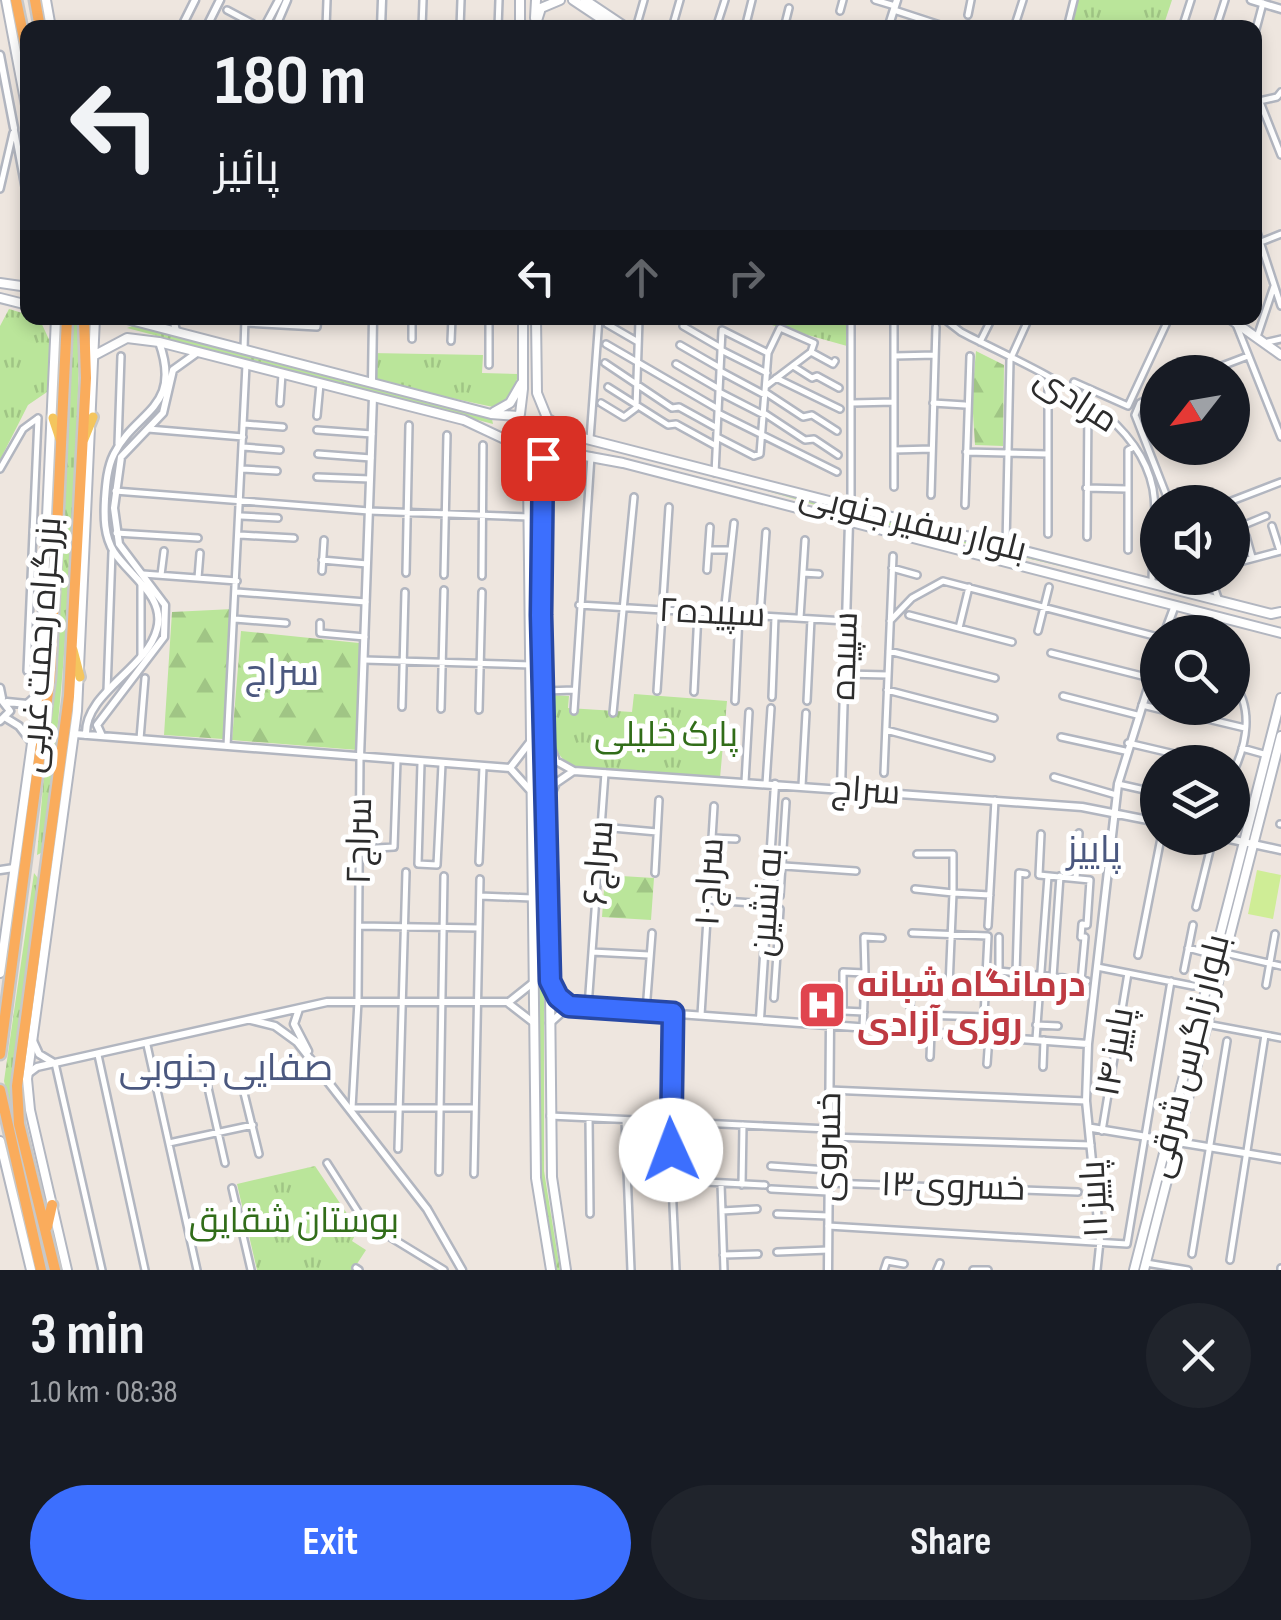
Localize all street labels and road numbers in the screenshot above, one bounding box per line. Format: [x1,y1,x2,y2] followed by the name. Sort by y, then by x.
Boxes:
[1026,357,1126,443] street label: مرادی
[795,474,1031,572] street label: بلوار سفیر جنوبی
[11,516,71,774] street label: بزرگراه رحمت غربی
[657,589,767,637] street label: سپیده۲
[822,611,868,701] street label: سپیده
[830,767,902,815] street label: سراج
[338,797,382,885] street label: سراج۲
[575,819,623,907] street label: سراج۶
[686,837,734,927] street label: سراج۱۰
[742,846,792,958] street label: به نشین
[1138,930,1240,1182] street label: بلوار زاگرس شرقی
[1086,1004,1144,1100] street label: پاییز ۱۴
[807,1092,851,1202] street label: خسروى
[1072,1159,1118,1239] street label: پاییز ۱۱
[880,1163,1026,1211] street label: خسروى۱۳

